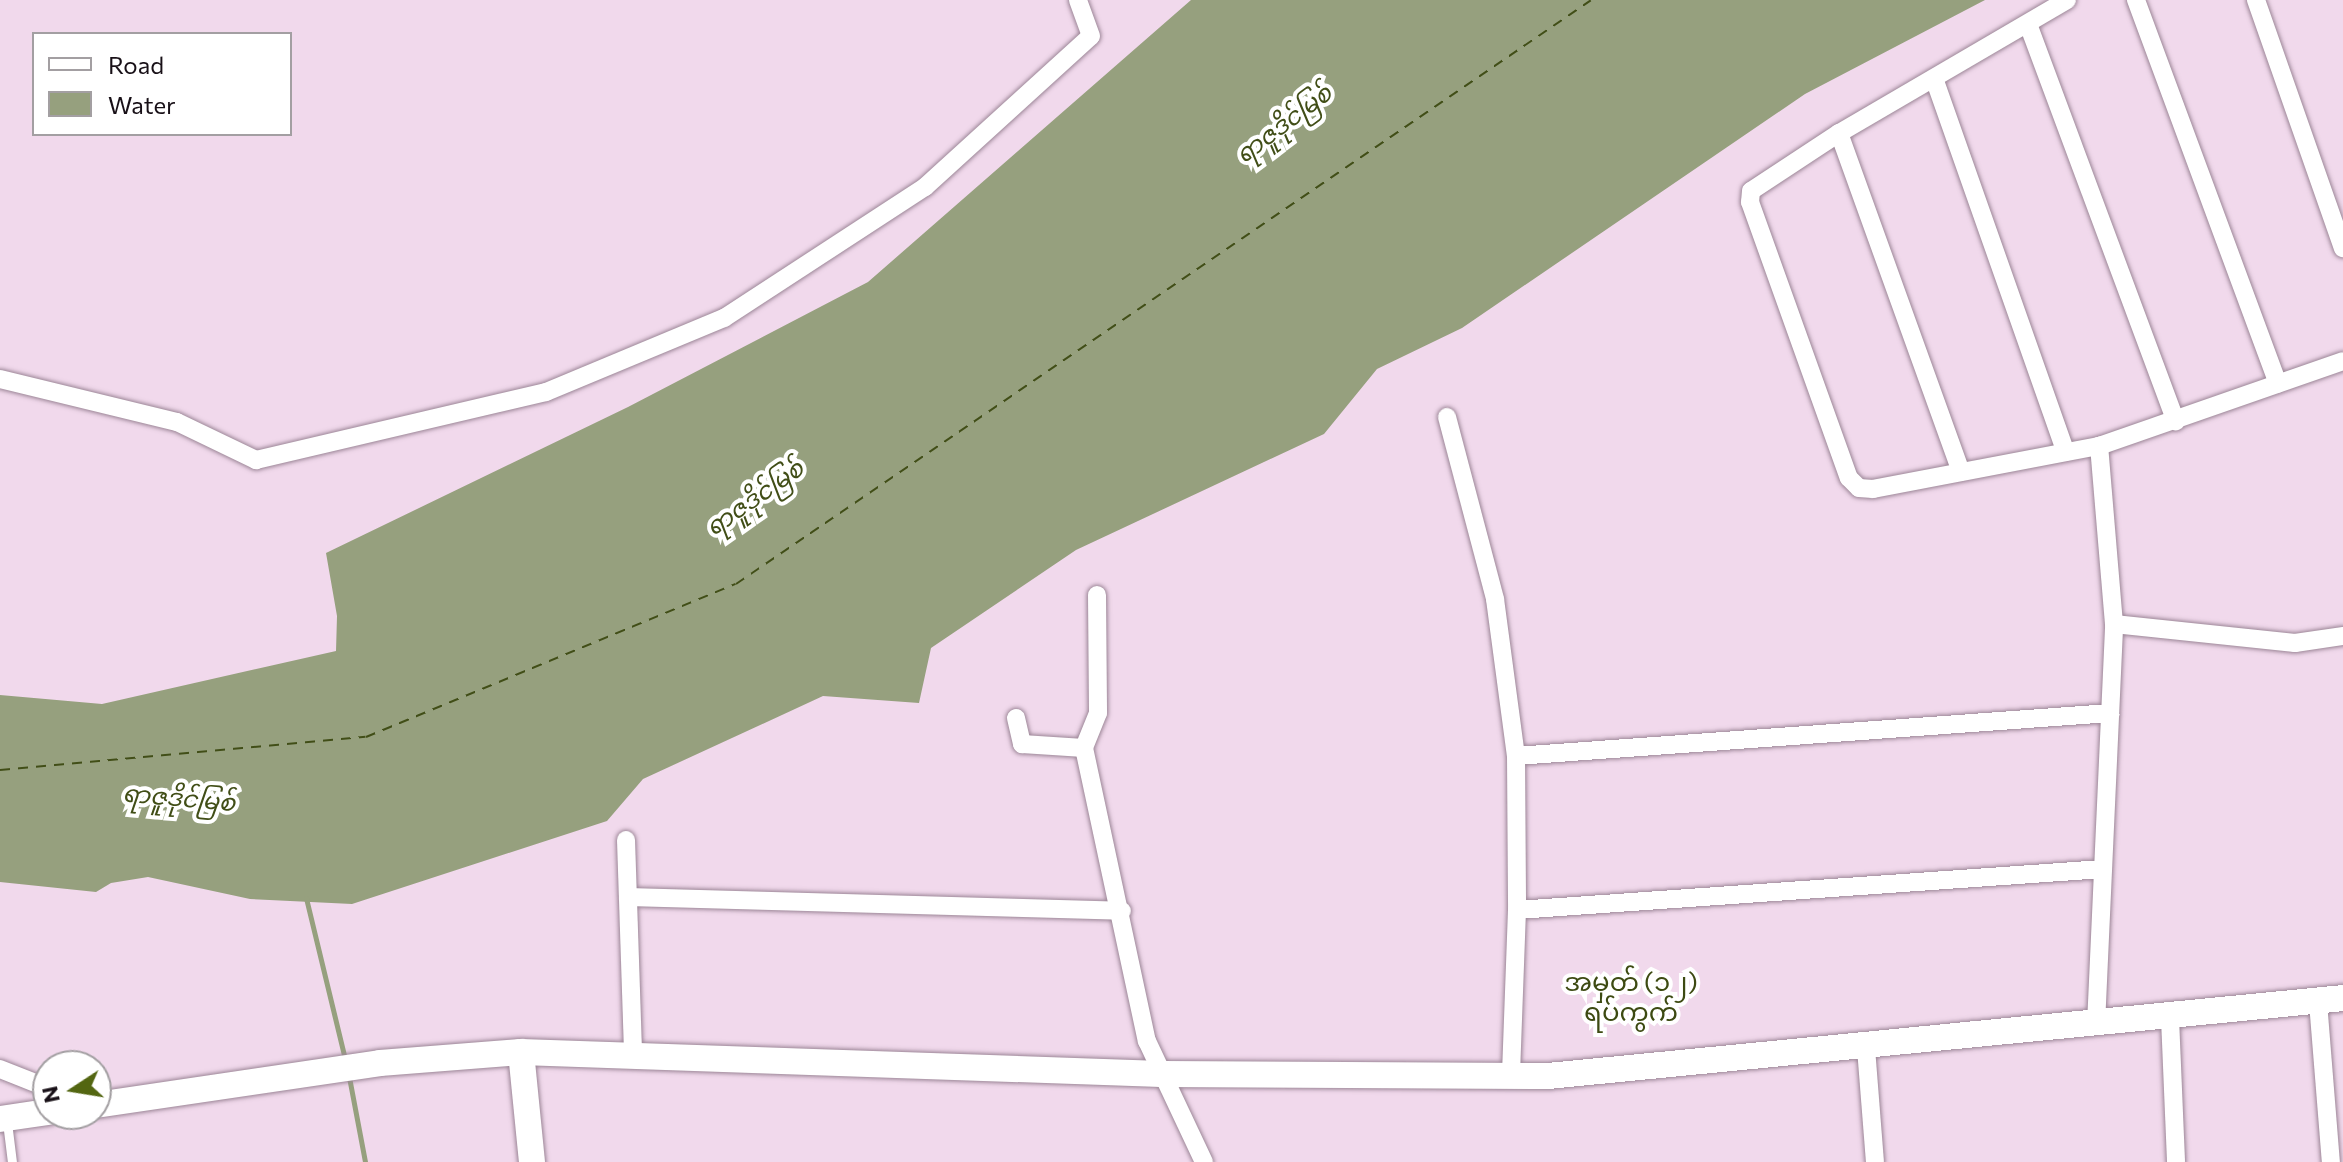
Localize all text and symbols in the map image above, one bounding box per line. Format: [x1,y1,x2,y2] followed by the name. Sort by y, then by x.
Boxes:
[32,32,292,136] legend
[108,50,164,79] text: Road
[1229,78,1337,168] water label: ရာဇူဒိုင်မြစ်
[108,90,176,119] text: Water
[700,453,808,541] water label: ရာဇူဒိုင်မြစ်
[122,778,236,816] water label: ရာဇူဒိုင်မြစ်
[1564,965,1698,1026] district label: အမှတ် (၁၂) ရပ်ကွက်
[32,1050,112,1130] north arrow
[35,1084,65,1106] text: N

